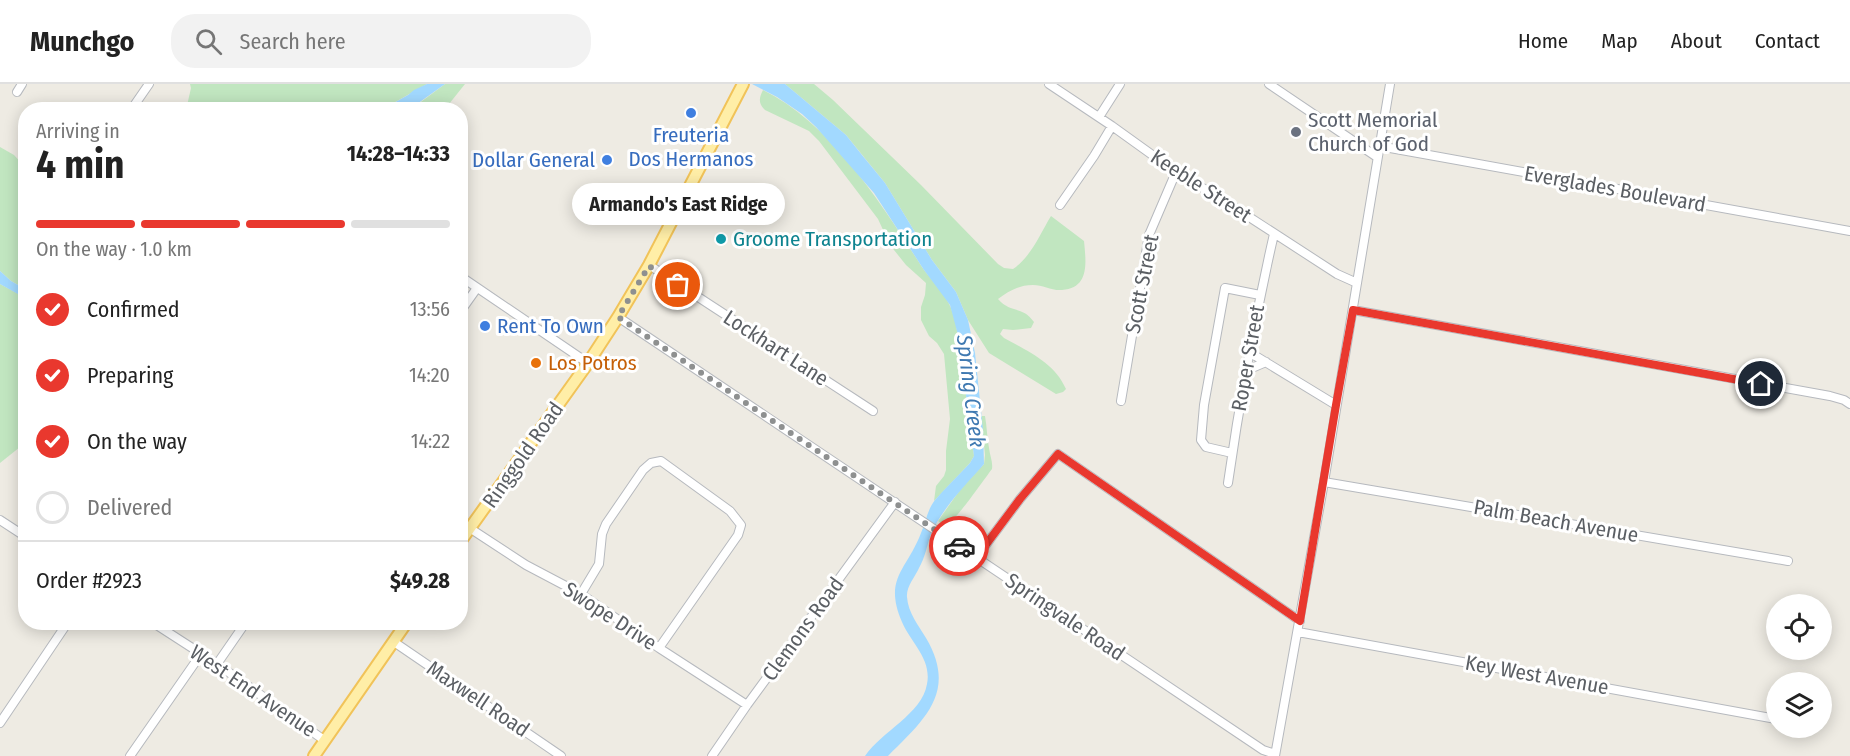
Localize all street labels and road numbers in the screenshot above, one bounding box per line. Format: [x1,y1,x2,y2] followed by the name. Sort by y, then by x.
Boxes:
[1146,144,1256,228] street label: Keeble Street
[1522,160,1708,218] street label: Everglades Boulevard
[1120,232,1164,336] street label: Scott Street
[1226,303,1270,413] street label: Roper Street
[719,304,833,392] street label: Lockhart Lane
[477,397,569,513] street label: Ringgold Road
[1472,494,1640,548] street label: Palm Beach Avenue
[1000,567,1130,667] street label: Springvale Road
[757,572,849,686] street label: Clemons Road
[558,576,662,656] street label: Swope Drive
[185,639,321,743] street label: West End Avenue
[1463,650,1611,700] street label: Key West Avenue
[422,655,534,743] street label: Maxwell Road

